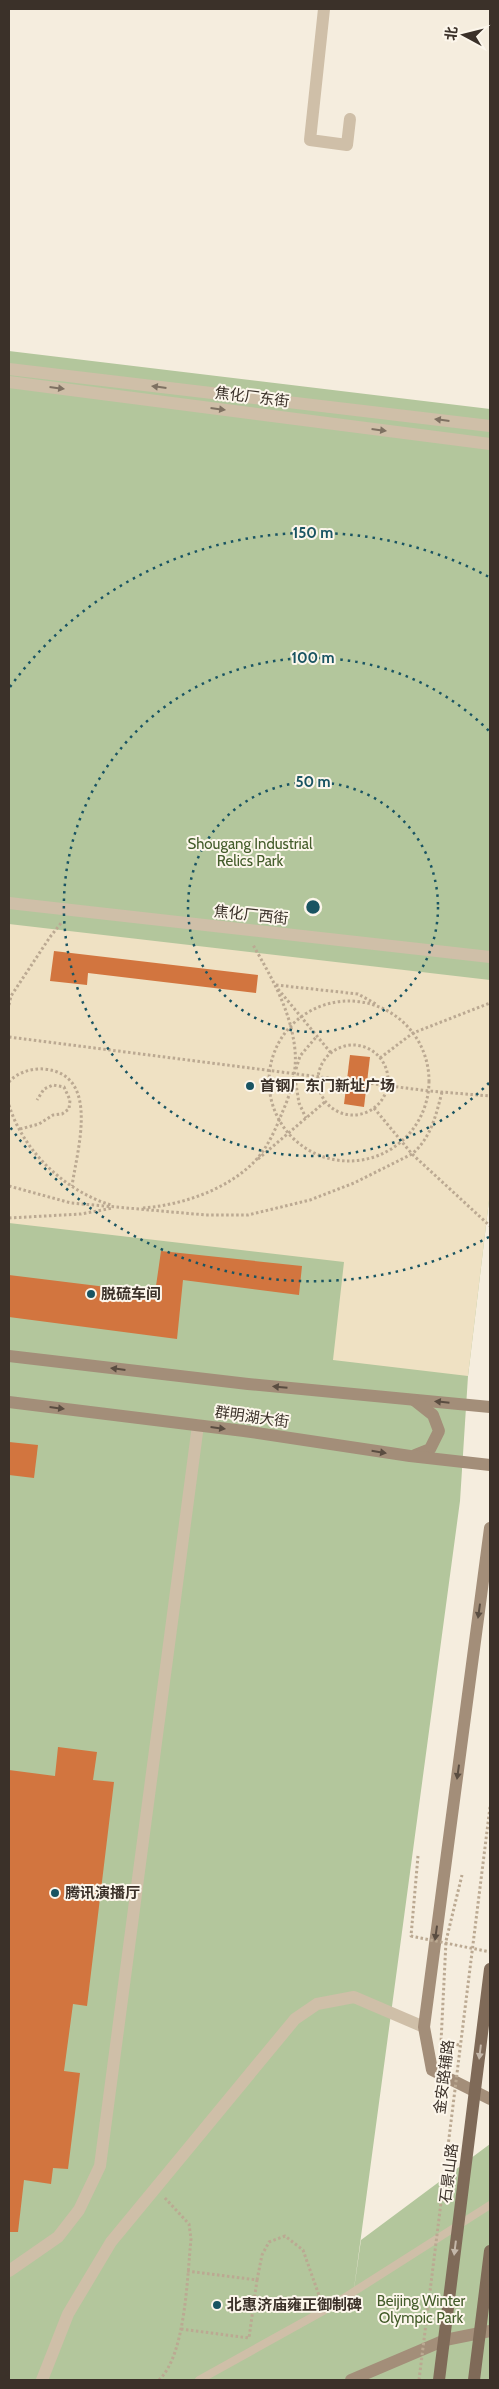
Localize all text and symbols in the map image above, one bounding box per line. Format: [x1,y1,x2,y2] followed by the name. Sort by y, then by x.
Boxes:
[439,10,489,60] north arrow
[441,25,461,41] text: 北
[150,383,166,391] one-way arrow
[214,383,290,411] street label: 焦化厂东街
[49,384,65,392] one-way arrow
[211,405,227,413] one-way arrow
[434,416,450,424] one-way arrow
[372,426,388,434] one-way arrow
[293,524,333,542] text: 150 m
[291,649,335,667] text: 100 m
[295,773,331,791] text: 50 m
[188,835,313,870] park label: Shougang Industrial Relics Park
[304,898,322,916] centre of rings
[213,902,289,928] street label: 焦化厂西街
[260,1077,395,1095] place label: 首钢厂东门新址广场
[244,1080,256,1092] marker: 首钢厂东门新址广场
[101,1285,161,1303] place label: 脱硫车间
[85,1288,97,1300] marker: 脱硫车间
[110,1365,126,1373] one-way arrow
[272,1383,288,1391] one-way arrow
[433,1398,449,1406] one-way arrow
[214,1403,290,1431] street label: 群明湖大街
[49,1404,65,1412] one-way arrow
[211,1424,227,1432] one-way arrow
[372,1448,388,1456] one-way arrow
[475,1603,483,1619] one-way arrow
[454,1764,462,1780] one-way arrow
[65,1884,140,1902] place label: 腾讯演播厅
[49,1887,61,1899] marker: 腾讯演播厅
[432,1925,440,1941] one-way arrow
[430,2039,458,2115] street label: 金安路辅路
[476,2045,484,2061] one-way arrow
[436,2142,462,2204] street label: 石景山路
[451,2241,459,2257] one-way arrow
[377,2292,465,2327] park label: Beijing Winter Olympic Park
[227,2296,362,2314] place label: 北惠济庙雍正御制碑
[211,2299,223,2311] marker: 北惠济庙雍正御制碑

